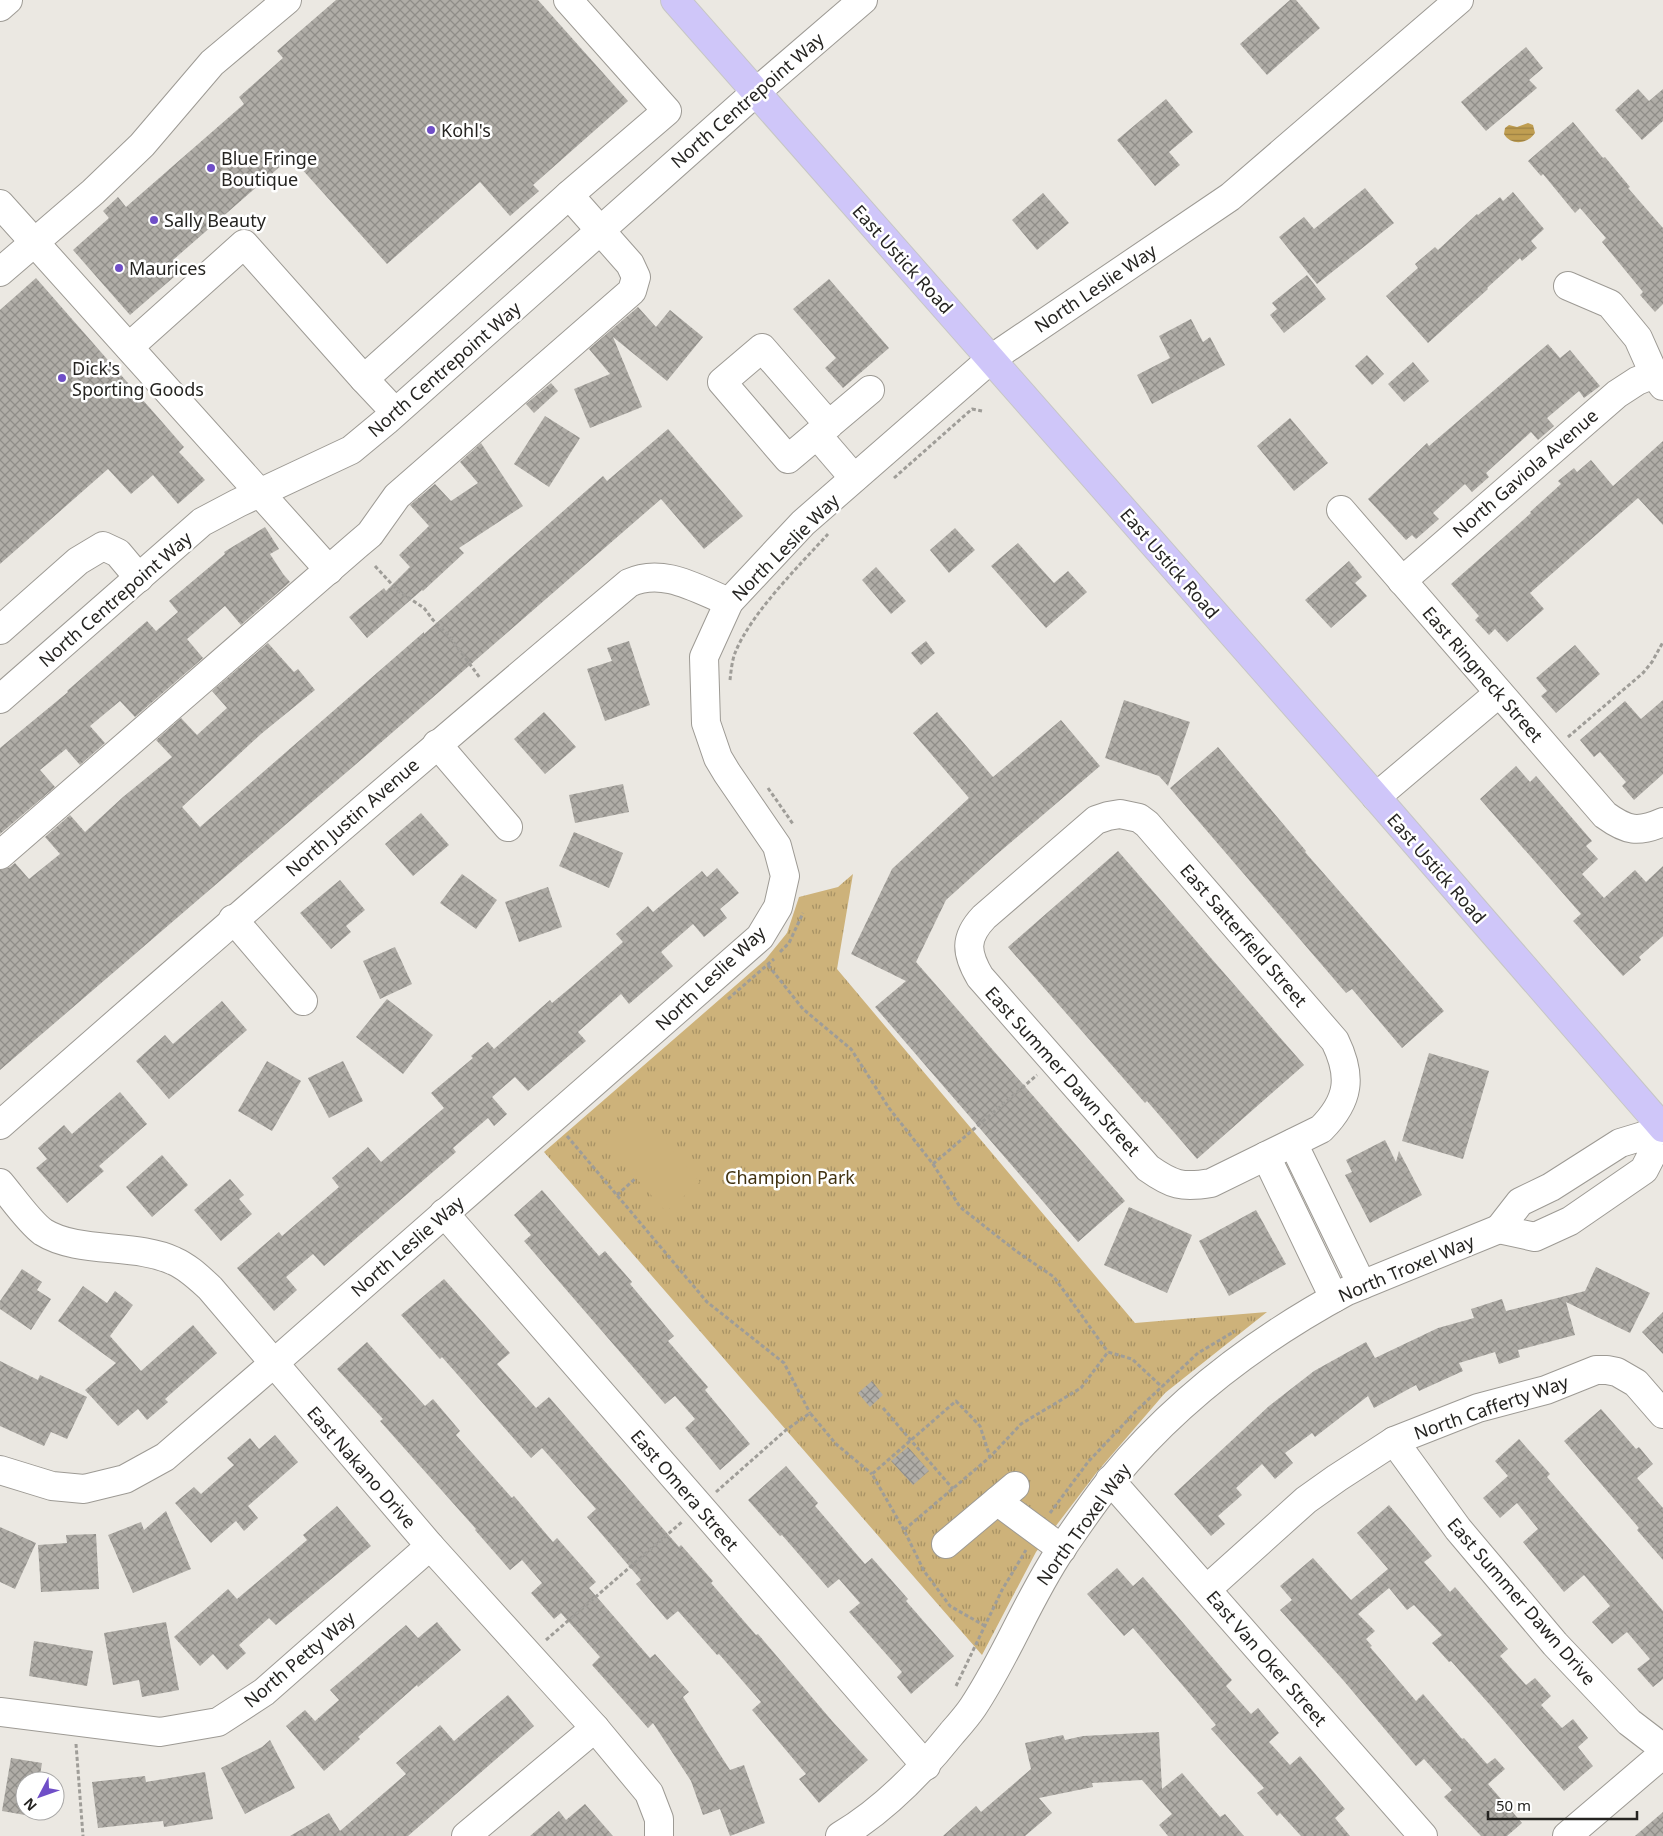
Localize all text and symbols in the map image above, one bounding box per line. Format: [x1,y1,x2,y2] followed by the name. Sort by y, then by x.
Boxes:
[665,26,829,173] street label: North Centrepoint Way
[441,118,491,142] place label: Kohl's
[425,124,437,136] marker: Kohl's
[221,146,317,191] place label: Blue Fringe Boutique
[205,162,217,174] marker: Blue Fringe Boutique
[848,199,958,319] street label: East Ustick Road
[164,208,267,232] place label: Sally Beauty
[148,214,160,226] marker: Sally Beauty
[1029,238,1161,338] street label: North Leslie Way
[129,256,206,280] place label: Maurices
[113,262,125,274] marker: Maurices
[362,295,526,442] street label: North Centrepoint Way
[72,356,204,401] place label: Dick's Sporting Goods
[56,372,68,384] marker: Dick's Sporting Goods
[1447,403,1603,543] street label: North Gaviola Avenue
[726,488,844,606] street label: North Leslie Way
[1115,503,1225,623] street label: East Ustick Road
[33,525,197,672] street label: North Centrepoint Way
[1417,601,1549,747] street label: East Ringneck Street
[280,752,424,882] street label: North Justin Avenue
[1382,808,1492,928] street label: East Ustick Road
[1175,858,1313,1012] street label: East Satterfield Street
[650,920,771,1035] street label: North Leslie Way
[980,981,1146,1161] street label: East Summer Dawn Street
[725,1165,855,1189] park label: Champion Park
[345,1190,469,1302] street label: North Leslie Way
[1334,1228,1478,1307] street label: North Troxel Way
[1411,1369,1572,1445] street label: North Cafferty Way
[302,1401,422,1533] street label: East Nakano Drive
[626,1424,745,1556] street label: East Omera Street
[1031,1458,1136,1590] street label: North Troxel Way
[1443,1512,1601,1690] street label: East Summer Dawn Drive
[1201,1585,1333,1731] street label: East Van Oker Street
[238,1605,360,1713] street label: North Petty Way
[15,1771,65,1821] north arrow
[1488,1788,1637,1820] scale bar
[19,1794,41,1815] text: N
[1496,1795,1531,1815] text: 50 m

